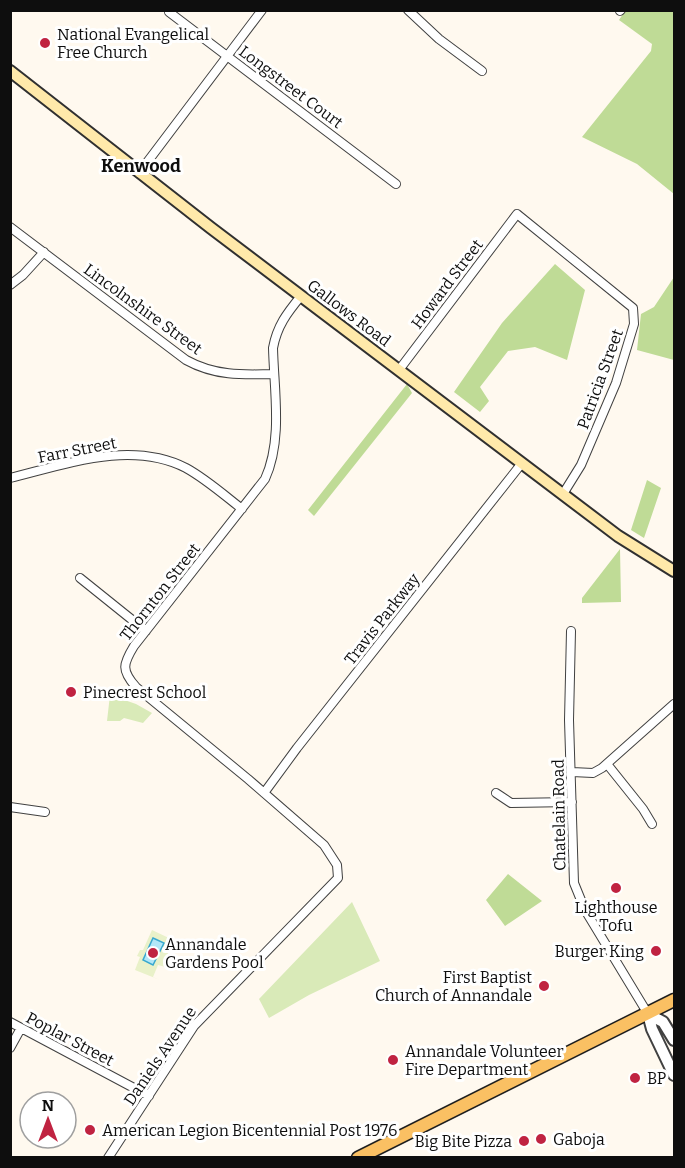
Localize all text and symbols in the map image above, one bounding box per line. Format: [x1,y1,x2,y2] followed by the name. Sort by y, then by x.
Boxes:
[57,25,210,62] place label: National Evangelical Free Church
[38,36,52,50] marker: National Evangelical Free Church
[235,42,347,132] street label: Longstreet Court
[101,155,181,177] district label: Kenwood
[407,235,487,333] street label: Howard Street
[80,260,206,358] street label: Lincolnshire Street
[304,276,395,351] street label: Gallows Road
[573,326,627,432] street label: Patricia Street
[36,433,118,467] street label: Farr Street
[116,539,204,645] street label: Thornton Street
[340,569,424,668] street label: Travis Parkway
[83,683,207,702] place label: Pinecrest School
[64,685,78,699] marker: Pinecrest School
[549,758,569,871] street label: Chatelain Road
[609,881,623,895] marker: Lighthouse Tofu
[574,898,658,935] place label: Lighthouse Tofu
[165,935,264,972] place label: Annandale Gardens Pool
[555,942,644,961] place label: Burger King
[649,944,663,958] marker: Burger King
[146,946,160,960] marker: Annandale Gardens Pool
[375,968,532,1005] place label: First Baptist Church of Annandale
[537,979,551,993] marker: First Baptist Church of Annandale
[120,1003,200,1109] street label: Daniels Avenue
[23,1008,117,1070] street label: Poplar Street
[405,1042,564,1079] place label: Annandale Volunteer Fire Department
[386,1053,400,1067] marker: Annandale Volunteer Fire Department
[647,1069,666,1088] place label: BP
[628,1071,642,1085] marker: BP
[18,1090,78,1150] north arrow
[42,1096,54,1115] text: N
[102,1121,397,1140] place label: American Legion Bicentennial Post 1976
[83,1123,97,1137] marker: American Legion Bicentennial Post 1976
[553,1130,605,1149] place label: Gaboja
[415,1132,512,1151] place label: Big Bite Pizza
[534,1132,548,1146] marker: Gaboja
[517,1134,531,1148] marker: Big Bite Pizza

